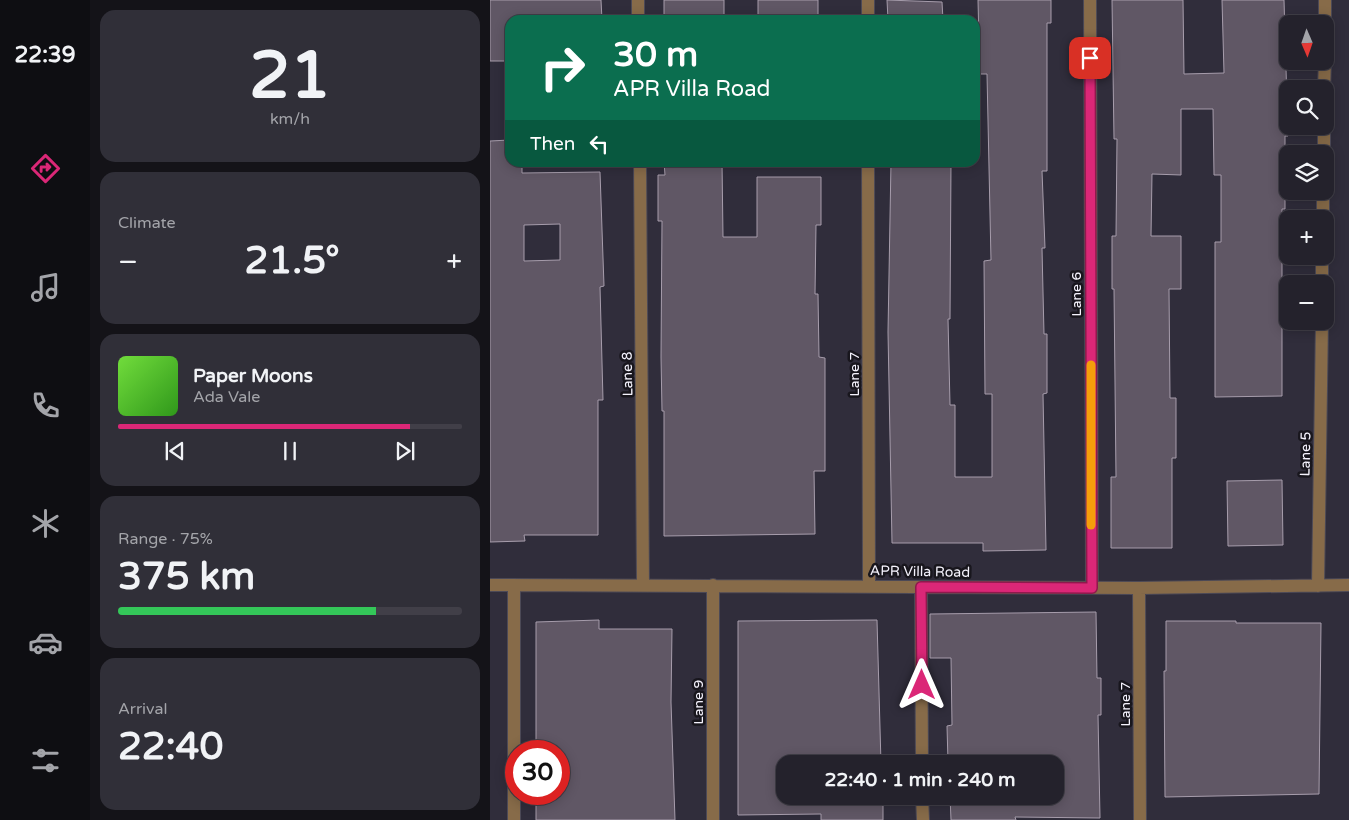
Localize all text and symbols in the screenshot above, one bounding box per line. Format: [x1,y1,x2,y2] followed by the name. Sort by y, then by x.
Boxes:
[1279,15,1334,70] north arrow
[1279,15,1334,330] map controls
[613,34,698,76] text: 30 m
[530,35,595,100] icon: right
[249,37,331,116] text: 21
[1069,37,1111,79] pin
[15,42,75,68] text: 22:39
[1076,44,1104,72] icon: arrive
[613,76,770,102] text: APR Villa Road
[1279,80,1334,135] button: search
[270,109,310,129] text: km/h
[585,130,613,158] icon: left
[530,133,575,155] text: Then
[1279,145,1334,200] button: layers
[28,151,63,186] icon: directions
[1279,210,1334,265] button: +
[118,213,176,233] text: Climate
[245,238,340,284] text: 21.5°
[118,245,138,279] text: −
[446,245,462,279] text: +
[28,270,63,305] icon: music
[1068,271,1085,316] street label: Lane 6
[1279,275,1334,330] button: −
[619,351,636,397] street label: Lane 8
[846,352,863,396] street label: Lane 7
[193,365,313,387] text: Paper Moons
[193,387,260,407] text: Ada Vale
[28,388,63,423] icon: phone
[1297,431,1314,477] street label: Lane 5
[161,437,189,465] icon: previous
[276,437,304,465] icon: pause
[391,437,419,465] icon: next
[28,506,63,541] icon: climate
[118,529,213,549] text: Range · 75%
[118,554,255,600] text: 375 km
[870,562,970,581] street label: APR Villa Road
[28,625,63,660] icon: car
[895,658,947,710] position arrow
[690,680,707,724] street label: Lane 9
[1117,682,1134,726] street label: Lane 7
[118,699,167,719] text: Arrival
[118,724,223,770] text: 22:40
[505,740,570,805] speed limit sign: 30
[28,743,63,778] icon: filters
[824,769,1016,791] text: 22:40 · 1 min · 240 m

